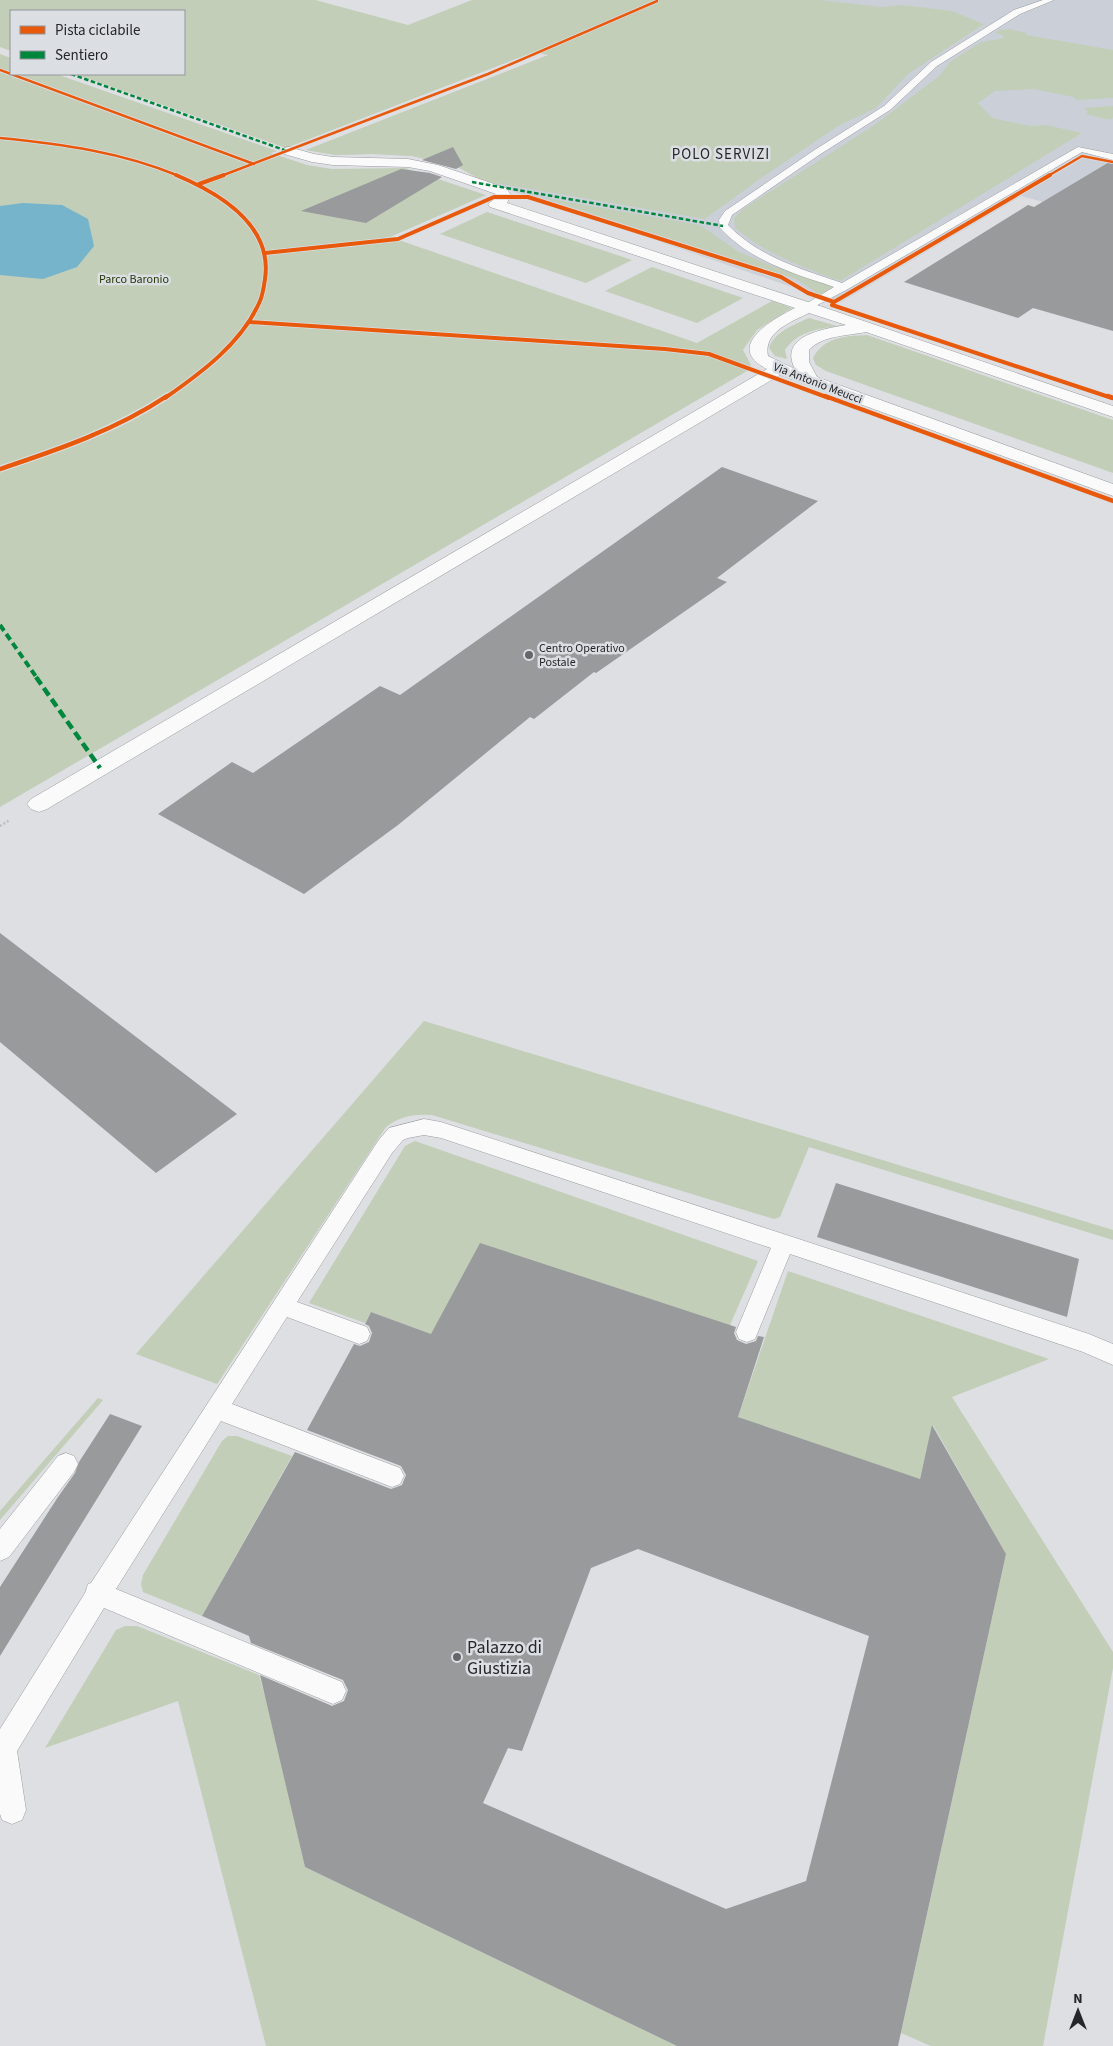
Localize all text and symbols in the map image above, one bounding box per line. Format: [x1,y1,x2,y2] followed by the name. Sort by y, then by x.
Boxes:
[10,10,185,75] legend
[55,20,140,41] text: Pista ciclabile
[55,45,108,66] text: Sentiero
[672,144,770,165] district label: POLO SERVIZI
[99,271,169,288] park label: Parco Baronio
[771,359,865,408] street label: Via Antonio Meucci
[539,640,625,671] place label: Centro Operativo Postale
[523,649,535,661] marker: Centro Operativo Postale
[467,1635,542,1681] place label: Palazzo di Giustizia
[451,1651,463,1663] marker: Palazzo di Giustizia
[1053,1986,1103,2036] north arrow
[1073,1989,1083,2009] text: N

